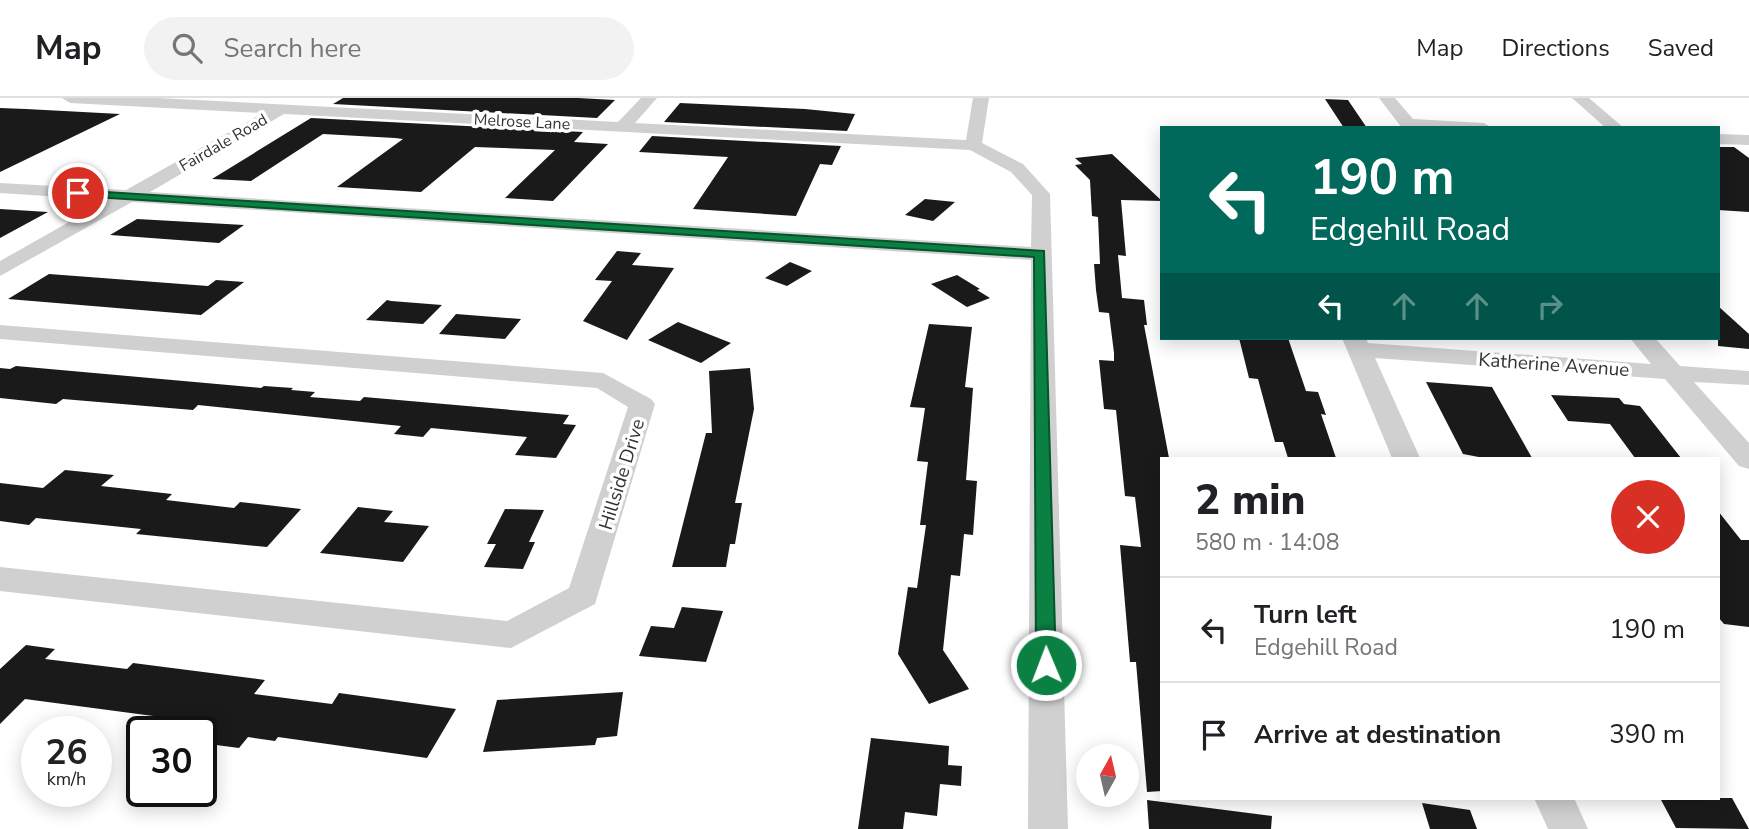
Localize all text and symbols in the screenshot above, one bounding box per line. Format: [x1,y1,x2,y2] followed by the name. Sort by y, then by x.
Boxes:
[144,17,634,80] search box
[35,26,102,71] text: Map
[168,29,206,67] icon: search
[224,31,361,66] text: Search here
[1416,32,1463,64] text: Map
[1501,32,1610,64] text: Directions
[1648,32,1714,64] text: Saved
[473,108,571,136] street label: Melrose Lane
[175,109,272,177] street label: Fairdale Road
[1310,144,1454,211] text: 190 m
[1195,154,1286,245] icon: left
[48,163,108,223] pin
[59,174,97,212] icon: arrive
[1310,208,1510,251] text: Edgehill Road
[1312,287,1350,325] icon: left
[1385,287,1423,325] icon: ahead
[1458,287,1496,325] icon: ahead
[1531,287,1569,325] icon: right
[1478,347,1630,383] street label: Katherine Avenue
[593,416,651,533] street label: Hillside Drive
[1195,472,1305,529] text: 2 min
[1611,480,1685,554] button: close
[1195,527,1340,558] text: 580 m · 14:08
[1254,597,1357,632] text: Turn left
[1195,611,1233,649] icon: left
[1609,612,1685,647] text: 190 m
[1009,628,1083,702] position arrow
[1254,632,1398,663] text: Edgehill Road
[126,716,217,807] speed limit sign: 30
[1195,716,1233,754] icon: arrive
[1254,717,1501,752] text: Arrive at destination
[1609,717,1685,752] text: 390 m
[45,729,88,776] text: 26
[1076,744,1139,807] north arrow
[1076,744,1139,807] map controls
[47,767,86,791] text: km/h

